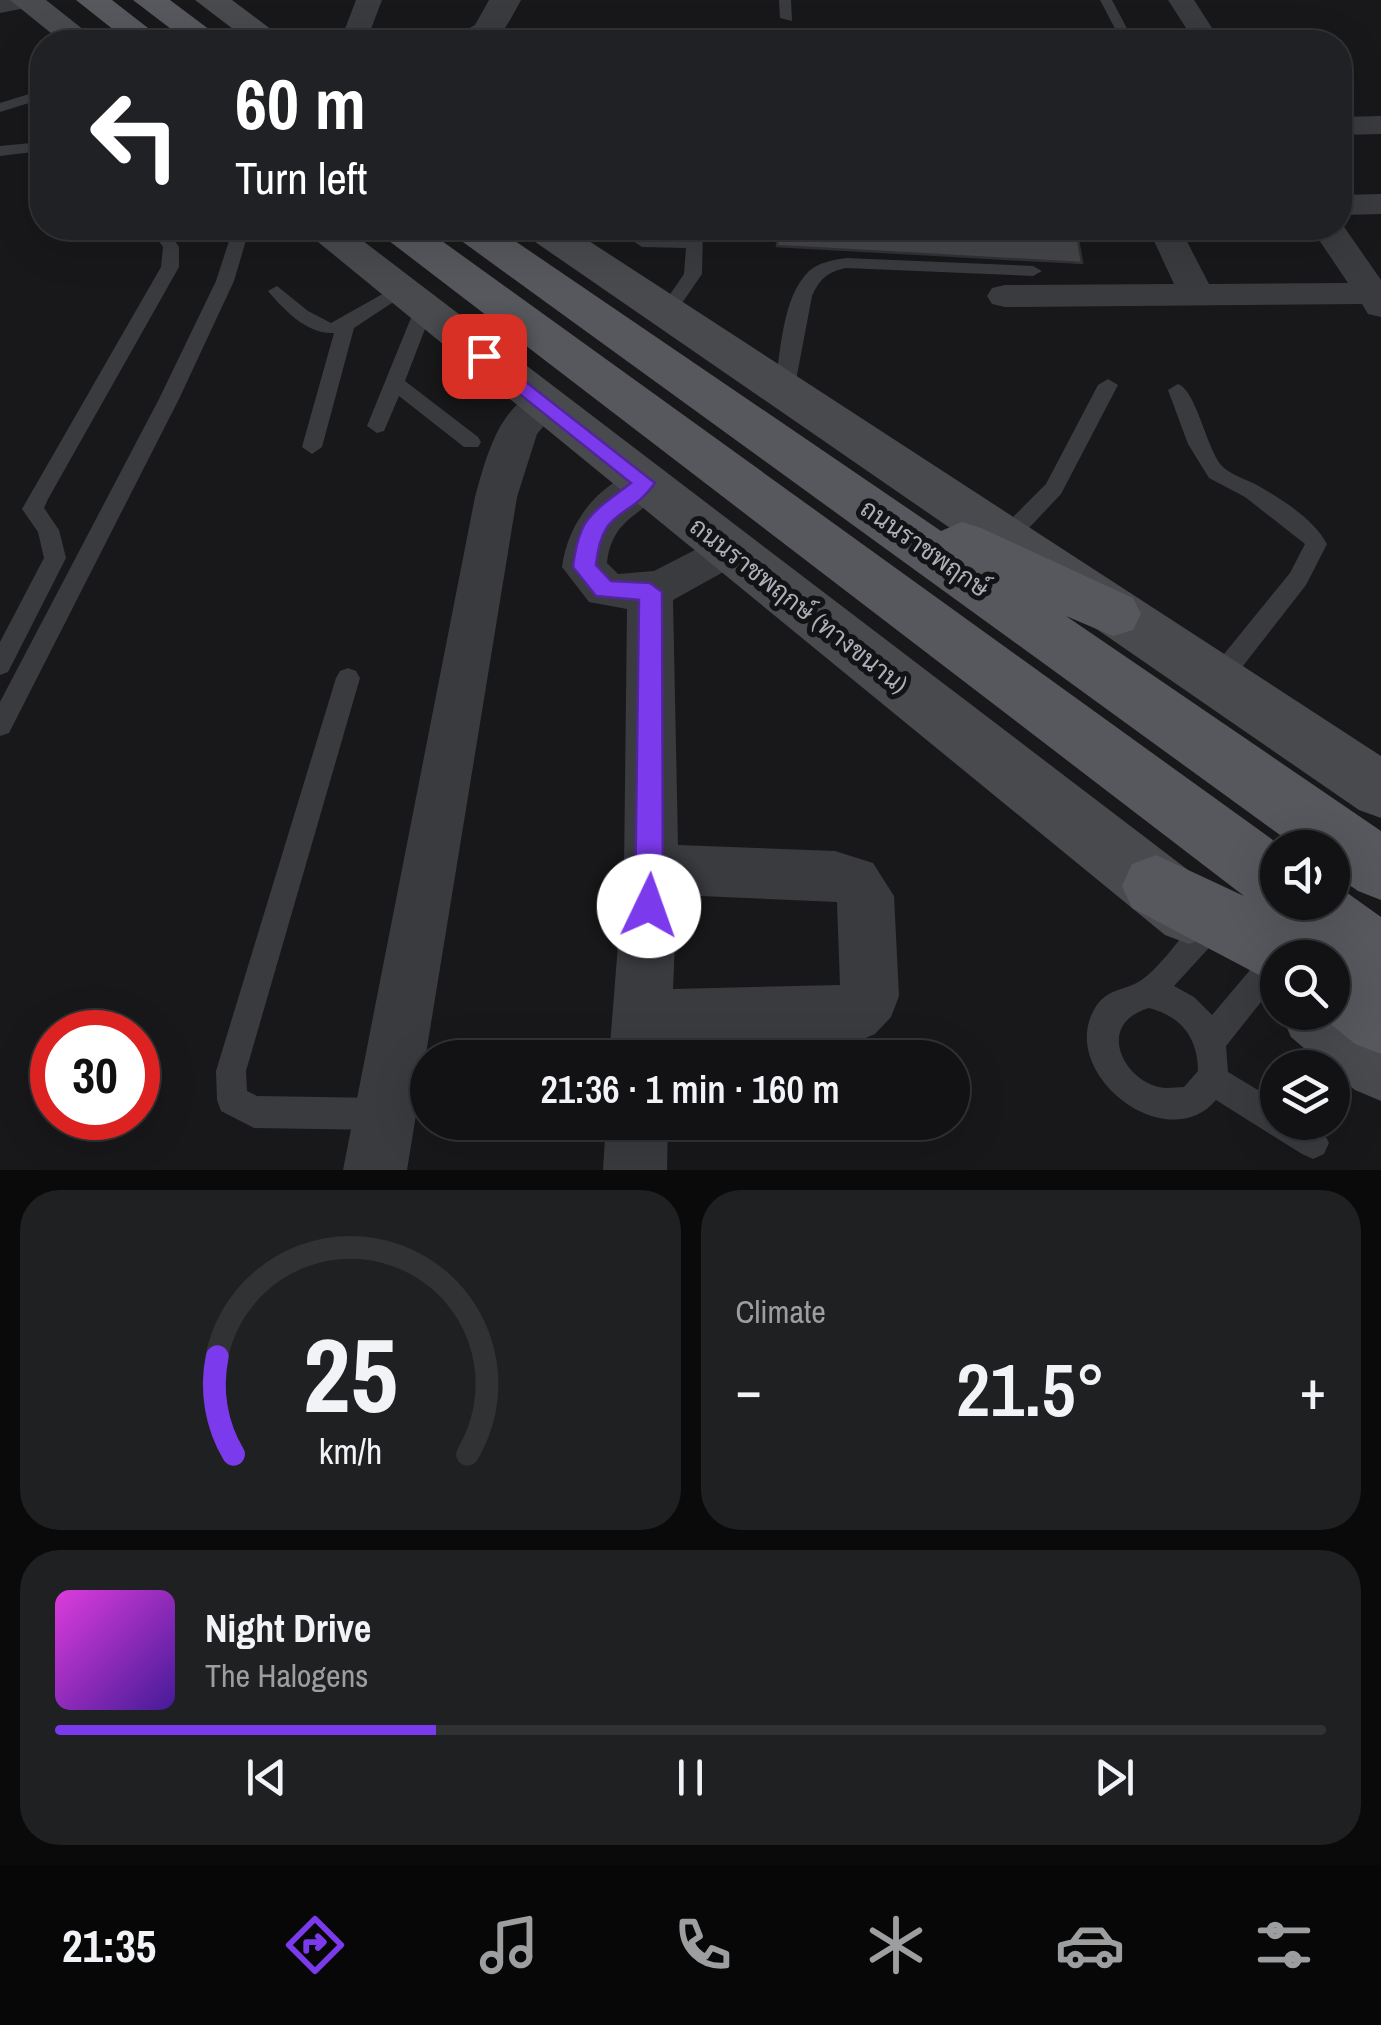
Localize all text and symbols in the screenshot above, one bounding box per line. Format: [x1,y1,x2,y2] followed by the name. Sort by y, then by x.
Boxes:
[235,57,366,151] text: 60 m
[70,70,200,200] icon: left
[235,147,367,208] text: Turn left
[442,314,527,399] pin
[457,329,512,384] icon: arrive
[854,491,997,605] street label: ถนนราชพฤกษ์
[683,509,915,701] street label: ถนนราชพฤกษ์ (ทางขนาน)
[1260,830,1350,1140] map controls
[1260,830,1350,920] button: sound
[597,854,701,958] position arrow
[1260,940,1350,1030] button: search
[30,1010,160,1140] speed limit sign: 30
[1260,1050,1350,1140] button: layers
[540,1064,840,1115] text: 21:36 · 1 min · 160 m
[736,1290,826,1333] text: Climate
[303,1304,398,1444] text: 25
[956,1338,1106,1439] text: 21.5°
[736,1352,762,1426] text: −
[1300,1352,1326,1426] text: +
[318,1427,382,1475] text: km/h
[205,1603,371,1654] text: Night Drive
[205,1654,368,1697] text: The Halogens
[239,1750,294,1805] icon: previous
[663,1750,718,1805] icon: pause
[1087,1750,1142,1805] icon: next
[280,1910,350,1980] icon: directions
[474,1910,544,1980] icon: music
[668,1910,738,1980] icon: phone
[861,1910,931,1980] icon: climate
[1055,1910,1125,1980] icon: car
[1249,1910,1319,1980] icon: filters
[62,1915,156,1976] text: 21:35

